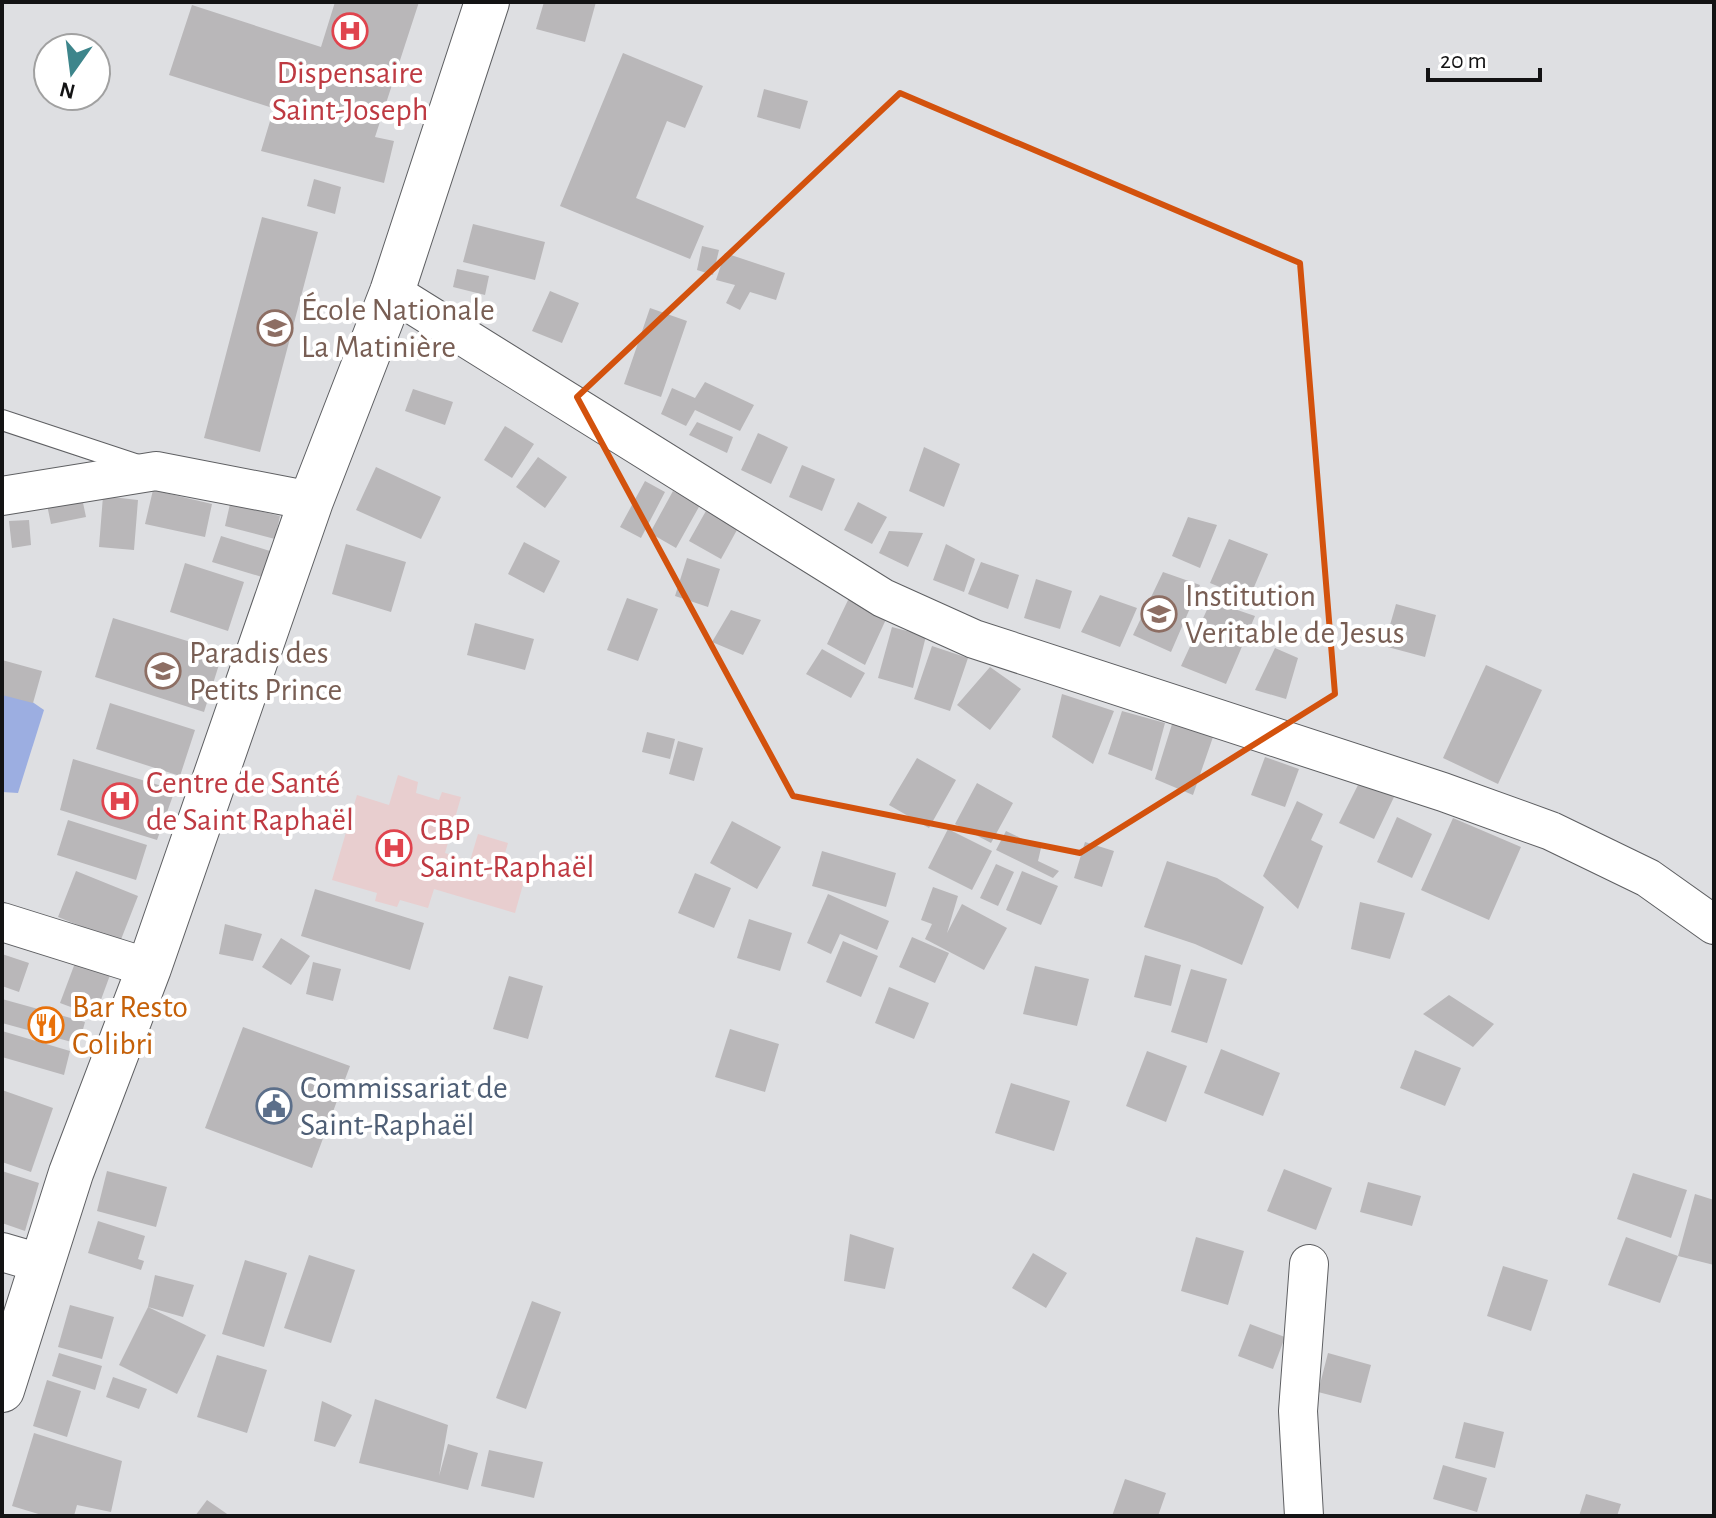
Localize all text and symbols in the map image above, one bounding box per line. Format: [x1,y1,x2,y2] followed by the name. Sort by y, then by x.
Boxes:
[331,12,369,50] hospital icon: Dispensaire Saint-Joseph
[32,32,112,112] north arrow
[1428,32,1540,82] scale bar
[1440,49,1487,73] text: 20 m
[272,57,428,126] place label: Dispensaire Saint-Joseph
[57,78,77,103] text: N
[301,291,495,363] place label: École Nationale La Matinière
[256,309,294,347] school or university icon: École Nationale La Matinière
[1185,580,1405,649] place label: Institution Veritable de Jesus
[1140,595,1178,633] school or university icon: Institution Veritable de Jesus
[189,637,342,706] place label: Paradis des Petits Prince
[144,652,182,690] school or university icon: Paradis des Petits Prince
[146,767,354,836] place label: Centre de Santé de Saint Raphaël
[101,782,139,820] hospital icon: Centre de Santé de Saint Raphaël
[420,814,594,883] place label: CBP Saint-Raphaël
[375,829,413,867] hospital icon: CBP Saint-Raphaël
[72,991,188,1060] place label: Bar Resto Colibri
[27,1006,65,1044] restaurant icon: Bar Resto Colibri
[300,1072,508,1141] place label: Commissariat de Saint-Raphaël
[255,1087,293,1125] public building icon: Commissariat de Saint-Raphaël

